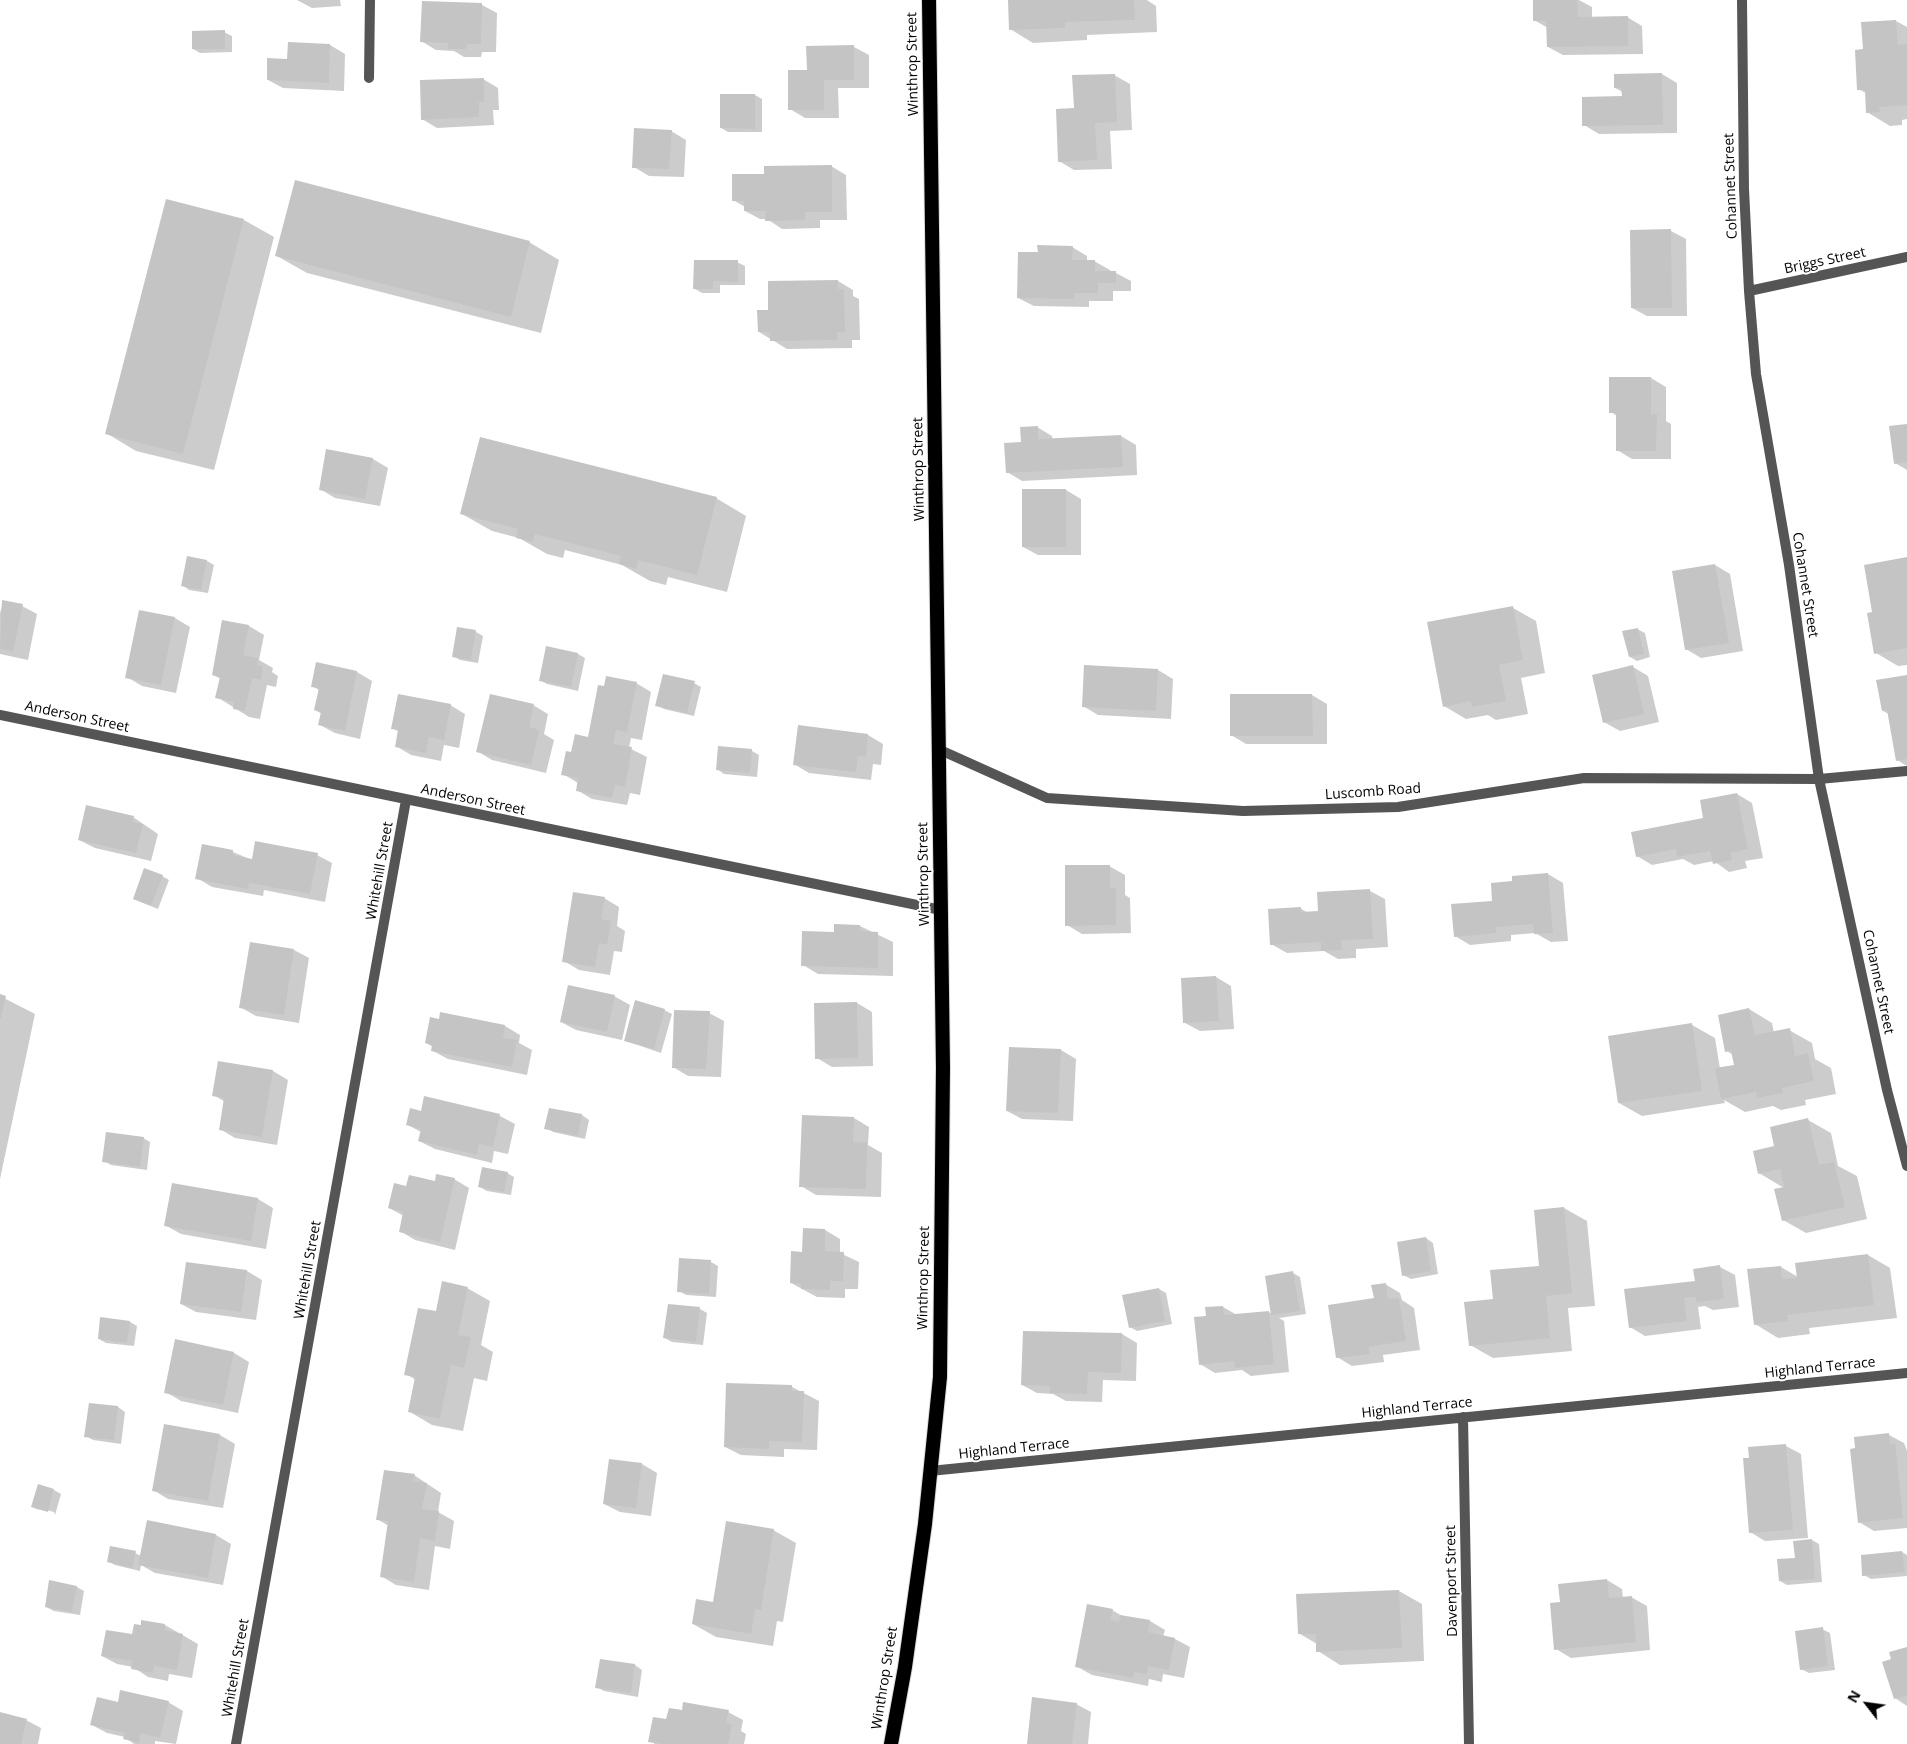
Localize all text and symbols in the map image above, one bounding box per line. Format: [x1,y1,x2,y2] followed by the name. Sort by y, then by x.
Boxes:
[904,12,922,116] street label: Winthrop Street
[1721,133,1741,239] street label: Cohannet Street
[1783,244,1867,278] street label: Briggs Street
[910,417,928,521] street label: Winthrop Street
[1788,531,1822,639] street label: Cohannet Street
[23,698,131,736] street label: Anderson Street
[1324,780,1422,804] street label: Luscomb Road
[419,781,527,819] street label: Anderson Street
[363,820,397,922] street label: Whitehill Street
[915,822,933,926] street label: Winthrop Street
[1859,928,1897,1036] street label: Cohannet Street
[291,1219,325,1321] street label: Whitehill Street
[915,1226,933,1330] street label: Winthrop Street
[1764,1354,1876,1382] street label: Highland Terrace
[1361,1394,1473,1422] street label: Highland Terrace
[958,1435,1070,1463] street label: Highland Terrace
[1443,1525,1461,1637] street label: Davenport Street
[219,1617,253,1719] street label: Whitehill Street
[869,1625,901,1731] street label: Winthrop Street
[1842,1679,1892,1729] north arrow
[1842,1687,1865,1706] text: N

